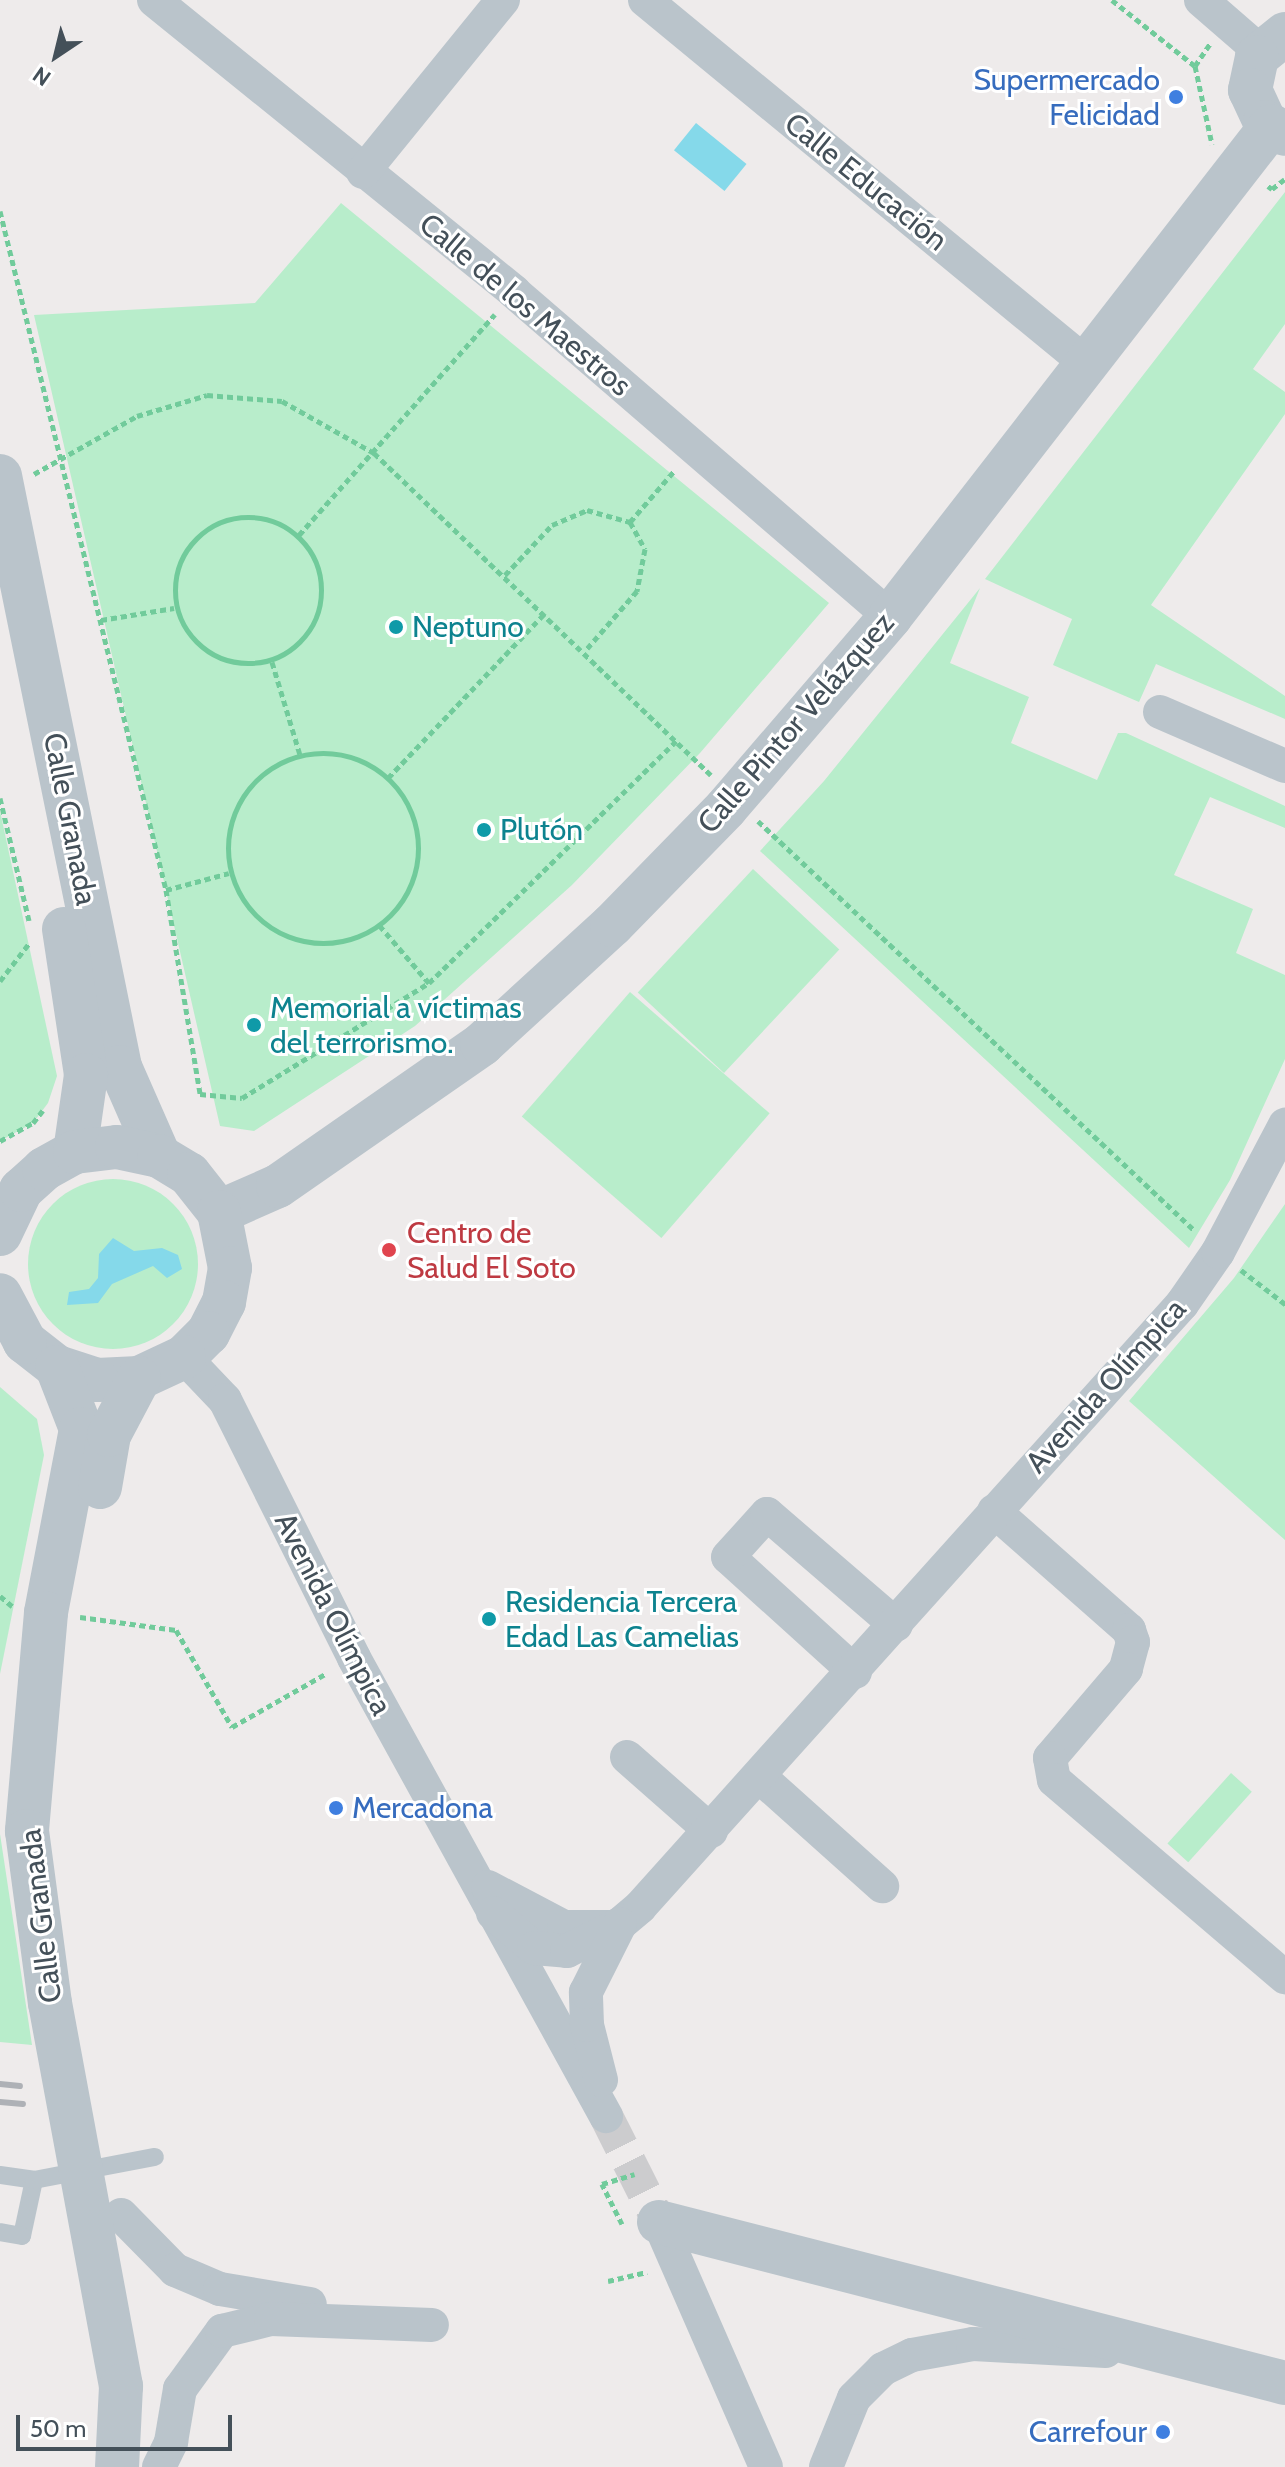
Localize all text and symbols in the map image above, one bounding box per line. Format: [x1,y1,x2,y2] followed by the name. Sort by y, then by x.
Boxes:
[16,16,96,96] north arrow
[28,61,56,92] text: N
[973,62,1160,132] place label: Supermercado Felicidad
[1167,88,1185,106] marker: Supermercado Felicidad
[777,105,955,259] street label: Calle Educación
[412,206,638,404] street label: Calle de los Maestros
[690,605,902,841] street label: Calle Pintor Velázquez
[412,609,524,645] place label: Neptuno
[387,618,405,636] marker: Neptuno
[36,730,104,908] street label: Calle Granada
[500,812,583,848] place label: Plutón
[475,821,493,839] marker: Plutón
[270,990,522,1060] place label: Memorial a víctimas del terrorismo.
[245,1016,263,1034] marker: Memorial a víctimas del terrorismo.
[407,1215,576,1286] place label: Centro de Salud El Soto
[378,1239,400,1261] marker: Centro de Salud El Soto
[1018,1291,1194,1481] street label: Avenida Olímpica
[267,1507,399,1721] street label: Avenida Olímpica
[505,1584,739,1654] place label: Residencia Tercera Edad Las Camelias
[480,1610,498,1628] marker: Residencia Tercera Edad Las Camelias
[352,1790,493,1826] place label: Mercadona
[327,1799,345,1817] marker: Mercadona
[12,1827,70,2005] street label: Calle Granada
[20,2399,236,2449] scale bar
[30,2414,86,2443] text: 50 m
[1029,2414,1147,2450] place label: Carrefour
[1154,2423,1172,2441] marker: Carrefour

